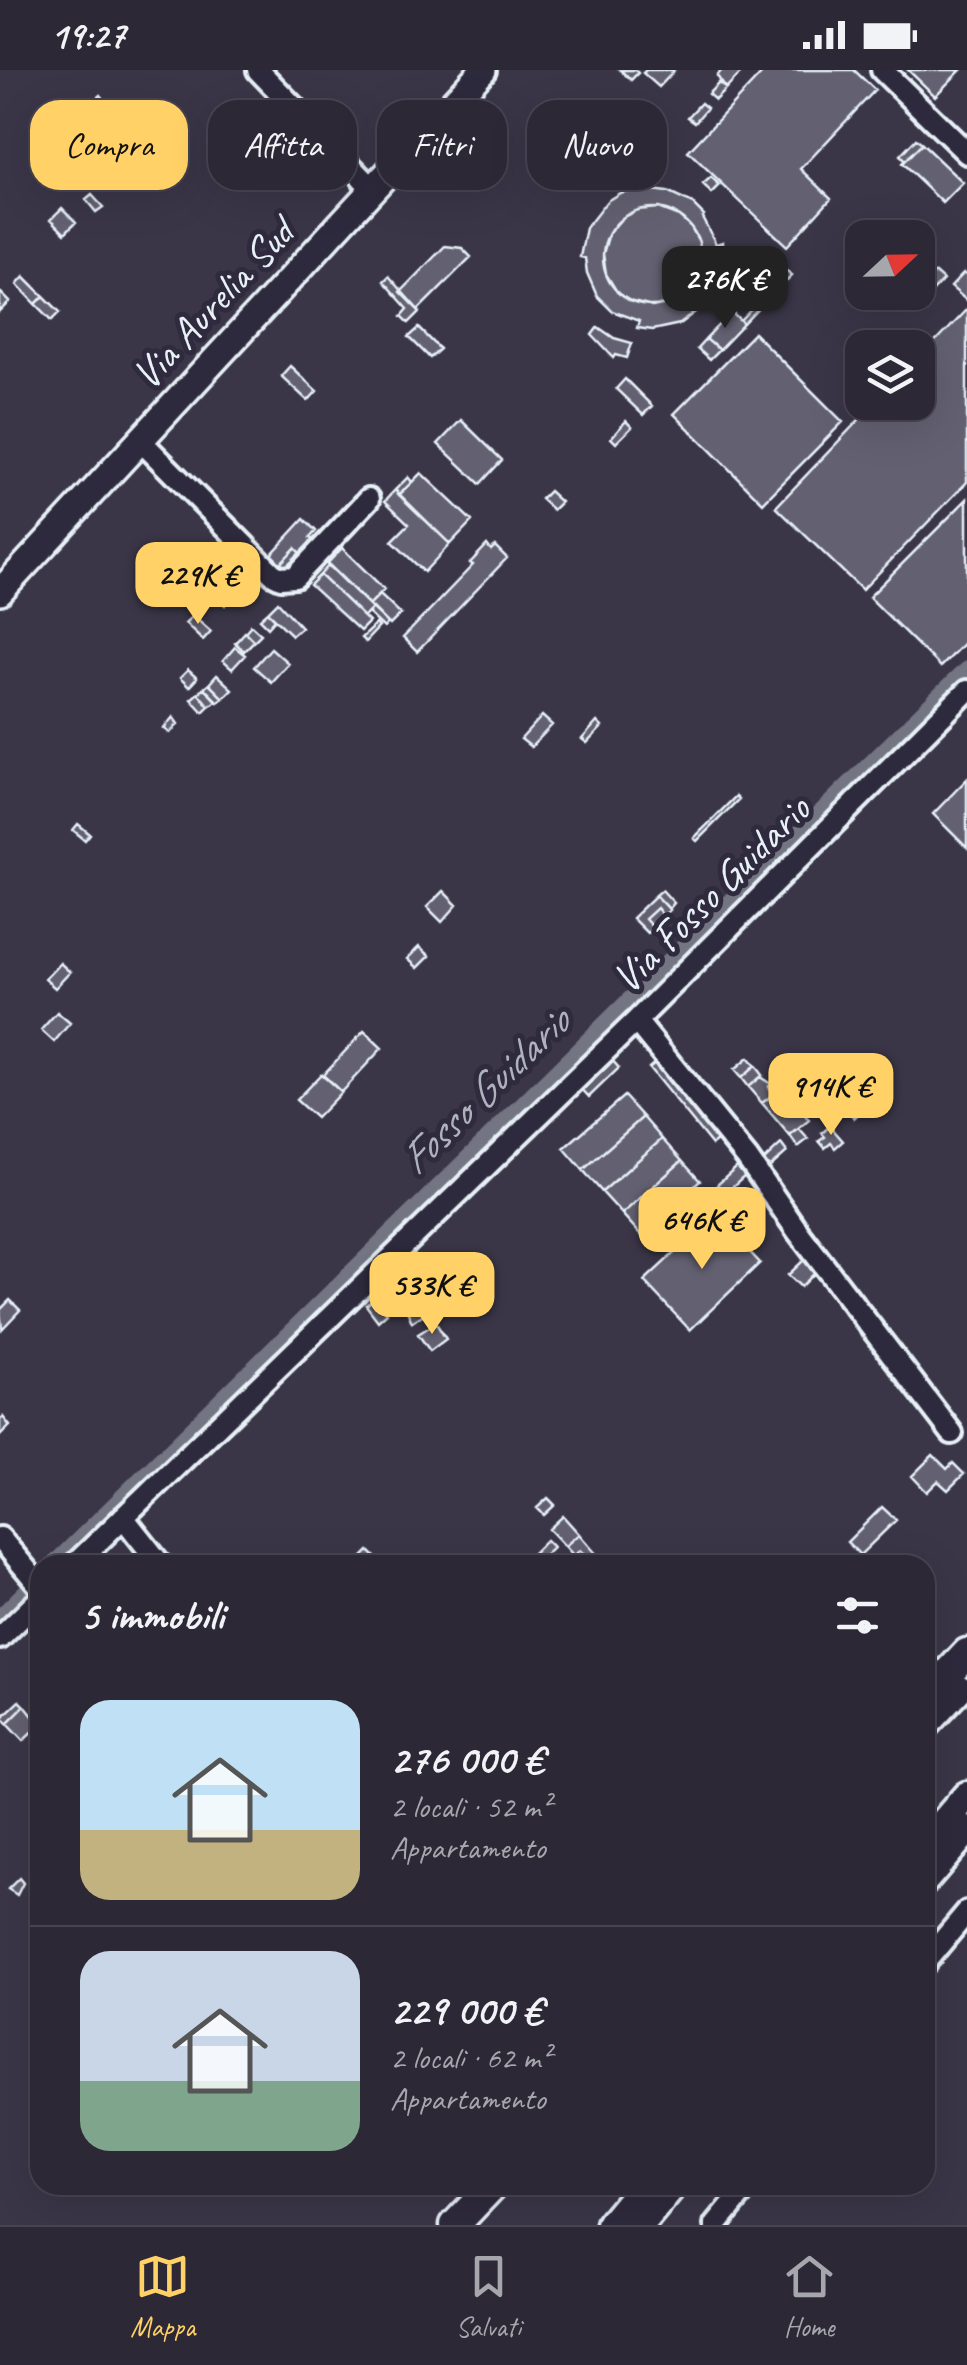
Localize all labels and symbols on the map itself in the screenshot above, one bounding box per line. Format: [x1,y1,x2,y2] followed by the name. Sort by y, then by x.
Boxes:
[120,203,309,401] street label: Via Aurelia Sud
[845,220,935,310] north arrow
[644,246,806,331] pin: 276K €
[117,542,279,627] pin: 229K €
[601,782,823,1004] street label: Via Fosso Guidario
[386,991,586,1187] water label: Fosso Guidario
[750,1053,912,1138] pin: 914K €
[621,1187,783,1272] pin: 646K €
[351,1252,513,1337] pin: 533K €

